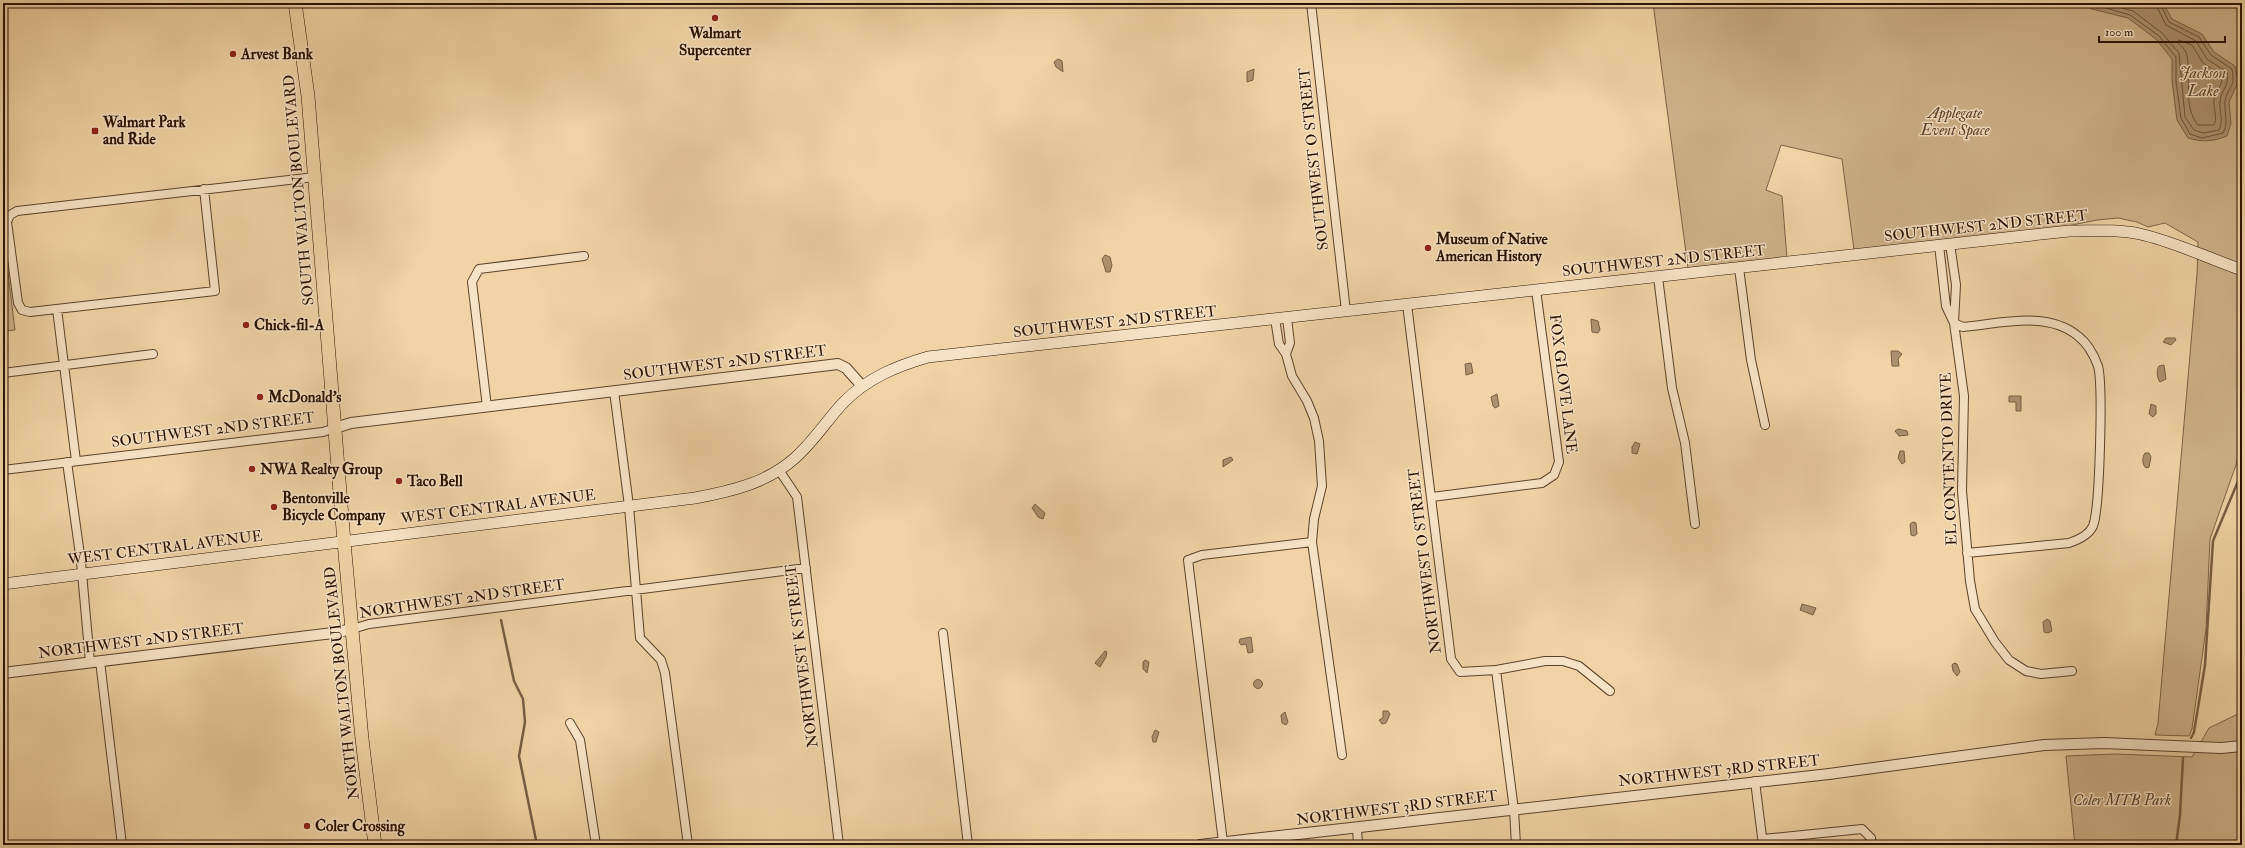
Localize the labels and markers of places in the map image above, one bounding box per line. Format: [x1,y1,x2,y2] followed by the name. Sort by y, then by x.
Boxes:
[710,13,720,23] marker: Walmart Supercenter
[679,24,751,61] place label: Walmart Supercenter
[240,45,314,64] place label: Arvest Bank
[228,49,238,59] marker: Arvest Bank
[102,113,186,149] place label: Walmart Park and Ride
[90,126,100,136] marker: Walmart Park and Ride
[1435,230,1549,267] place label: Museum of Native American History
[1423,243,1433,253] marker: Museum of Native American History
[254,316,325,335] place label: Chick-fil-A
[241,320,251,330] marker: Chick-fil-A
[267,388,341,407] place label: McDonald's
[255,392,265,402] marker: McDonald's
[259,460,383,480] place label: NWA Realty Group
[247,464,257,474] marker: NWA Realty Group
[406,472,463,491] place label: Taco Bell
[394,476,404,486] marker: Taco Bell
[282,489,387,526] place label: Bentonville Bicycle Company
[269,502,279,512] marker: Bentonville Bicycle Company
[315,817,406,837] place label: Coler Crossing
[302,821,312,831] marker: Coler Crossing

